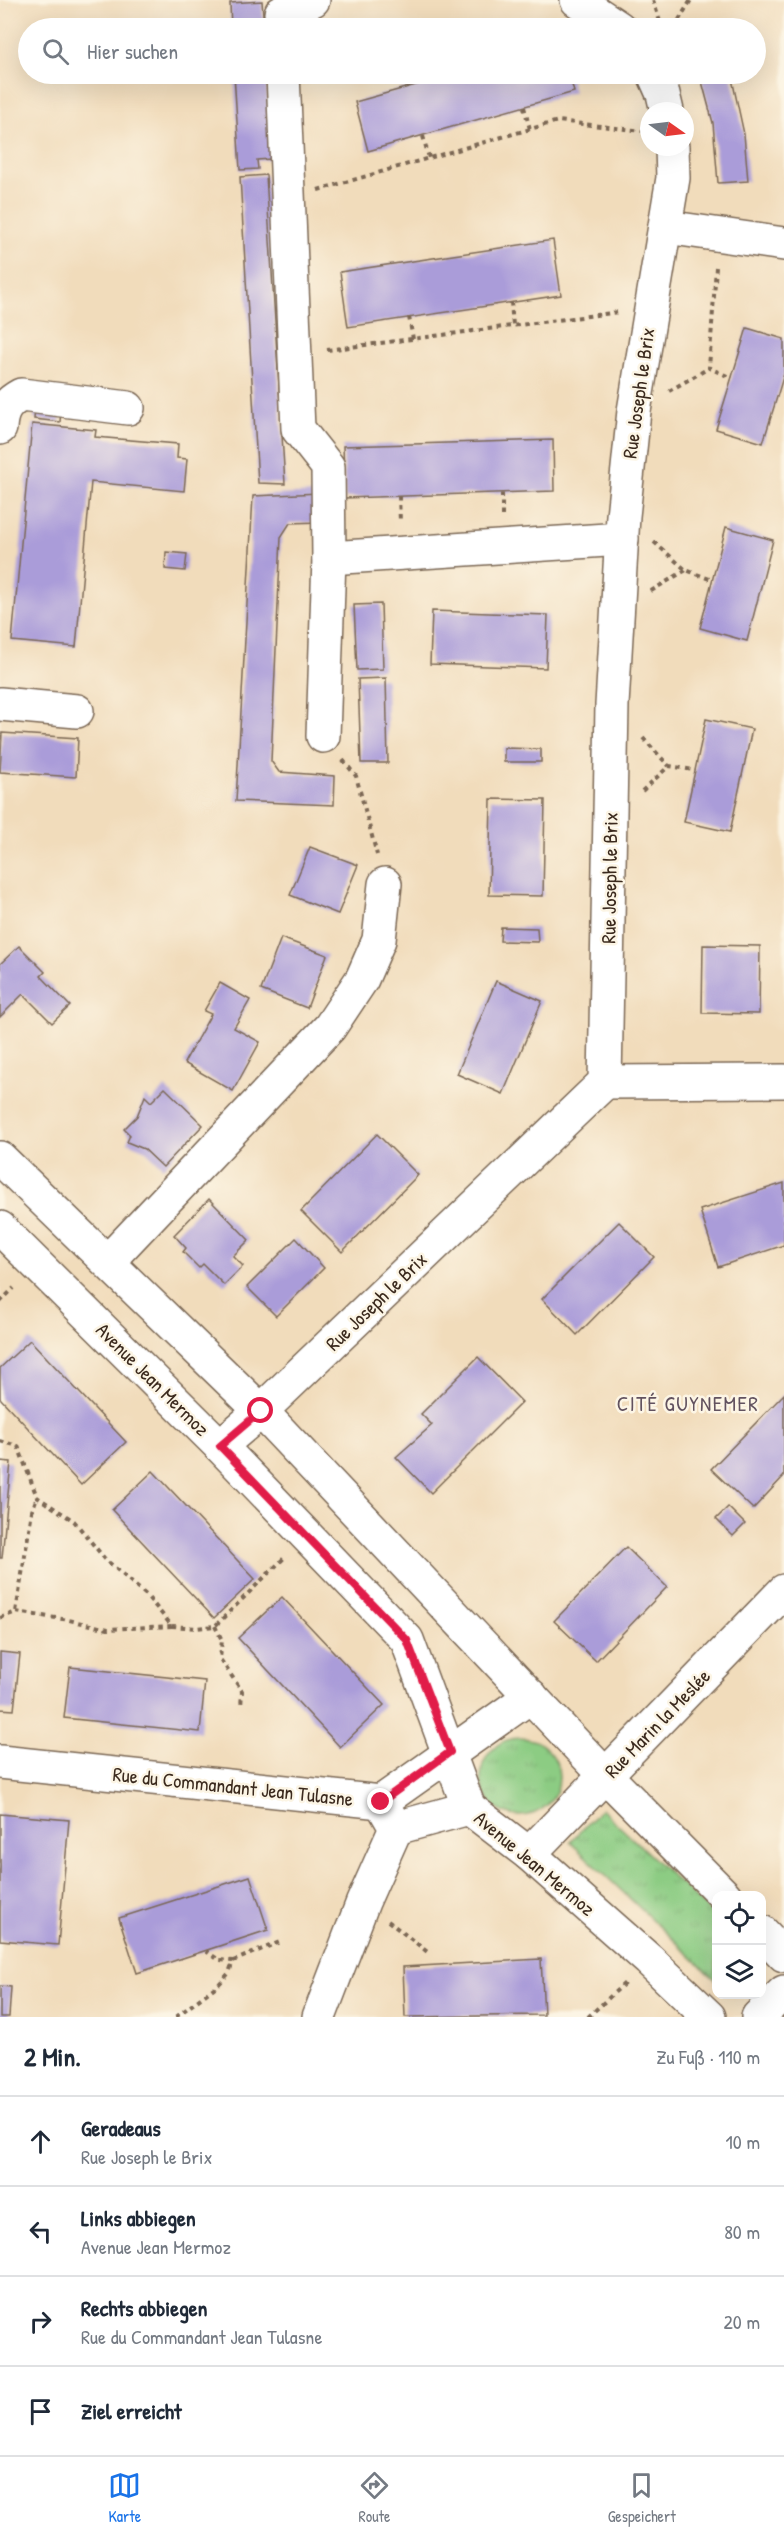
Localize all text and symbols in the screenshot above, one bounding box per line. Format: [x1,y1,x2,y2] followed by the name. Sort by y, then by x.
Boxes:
[18,18,766,84] search box
[39,35,72,68] icon: search
[87,36,178,66] text: Hier suchen
[640,102,694,156] north arrow
[615,326,661,460] street label: Rue Joseph le Brix
[594,812,624,944] street label: Rue Joseph le Brix
[319,1246,433,1356] street label: Rue Joseph le Brix
[90,1316,216,1442] street label: Avenue Jean Mermoz
[617,1389,759,1418] district label: CITÉ GUYNEMER
[247,1397,273,1423] route start
[598,1663,716,1783] street label: Rue Marin la Meslée
[112,1760,354,1812] street label: Rue du Commandant Jean Tulasne
[367,1788,393,1814] route end
[469,1804,601,1922] street label: Avenue Jean Mermoz
[712,1891,766,1999] map controls
[712,1891,766,1945] button: locate
[712,1945,766,1999] button: layers
[24,2039,81,2074] text: 2 Min.
[656,2043,760,2070] text: Zu Fuß · 110 m
[81,2113,161,2143] text: Geradeaus
[24,2125,57,2158] icon: ahead
[726,2128,760,2155] text: 10 m
[81,2143,212,2170] text: Rue Joseph le Brix
[81,2203,196,2233] text: Links abbiegen
[24,2215,57,2248] icon: left
[724,2218,760,2245] text: 80 m
[81,2233,231,2260] text: Avenue Jean Mermoz
[81,2293,208,2323] text: Rechts abbiegen
[24,2305,57,2338] icon: right
[723,2308,760,2335] text: 20 m
[81,2323,322,2350] text: Rue du Commandant Jean Tulasne
[24,2395,57,2428] icon: arrive
[81,2396,181,2426] text: Ziel erreicht
[108,2469,141,2527] tab: Karte
[358,2469,391,2527] tab: Route
[608,2469,676,2527] tab: Gespeichert

